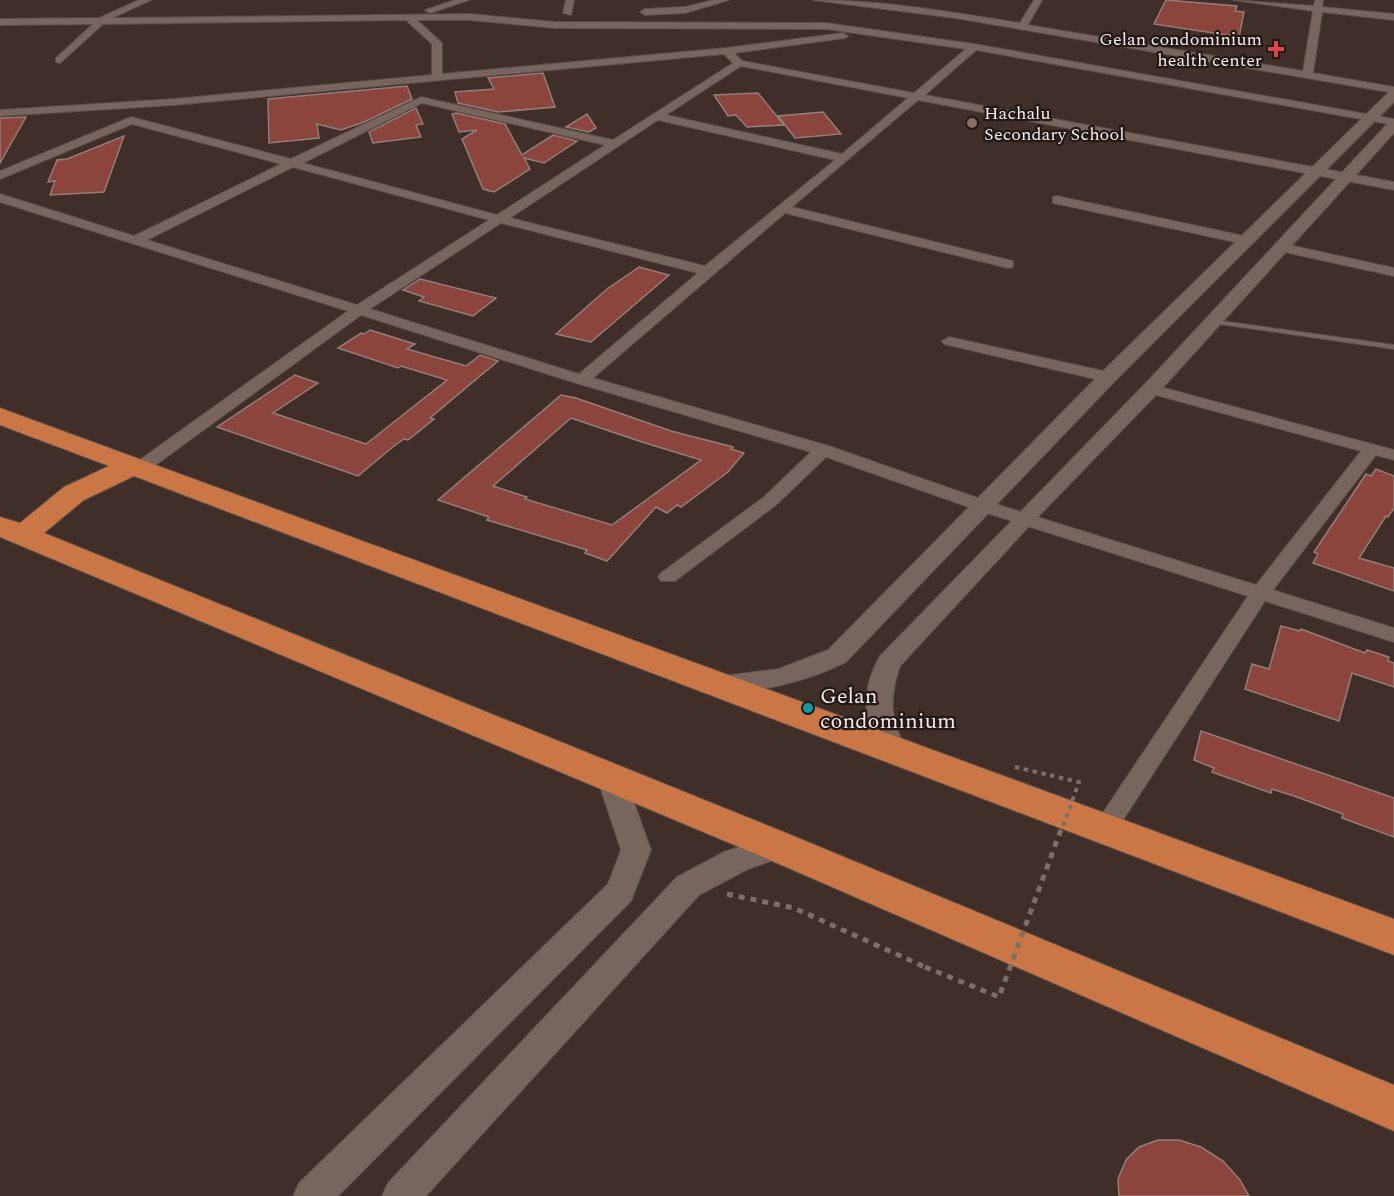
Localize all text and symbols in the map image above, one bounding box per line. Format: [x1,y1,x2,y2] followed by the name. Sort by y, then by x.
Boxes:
[1099,26,1262,74] place label: Gelan condominium health center
[1267,40,1285,58] marker: Gelan condominium health center
[984,100,1124,148] place label: Hachalu Secondary School
[965,116,979,130] marker: Hachalu Secondary School
[820,680,956,738] place label: Gelan condominium
[801,701,815,715] marker: Gelan condominium

